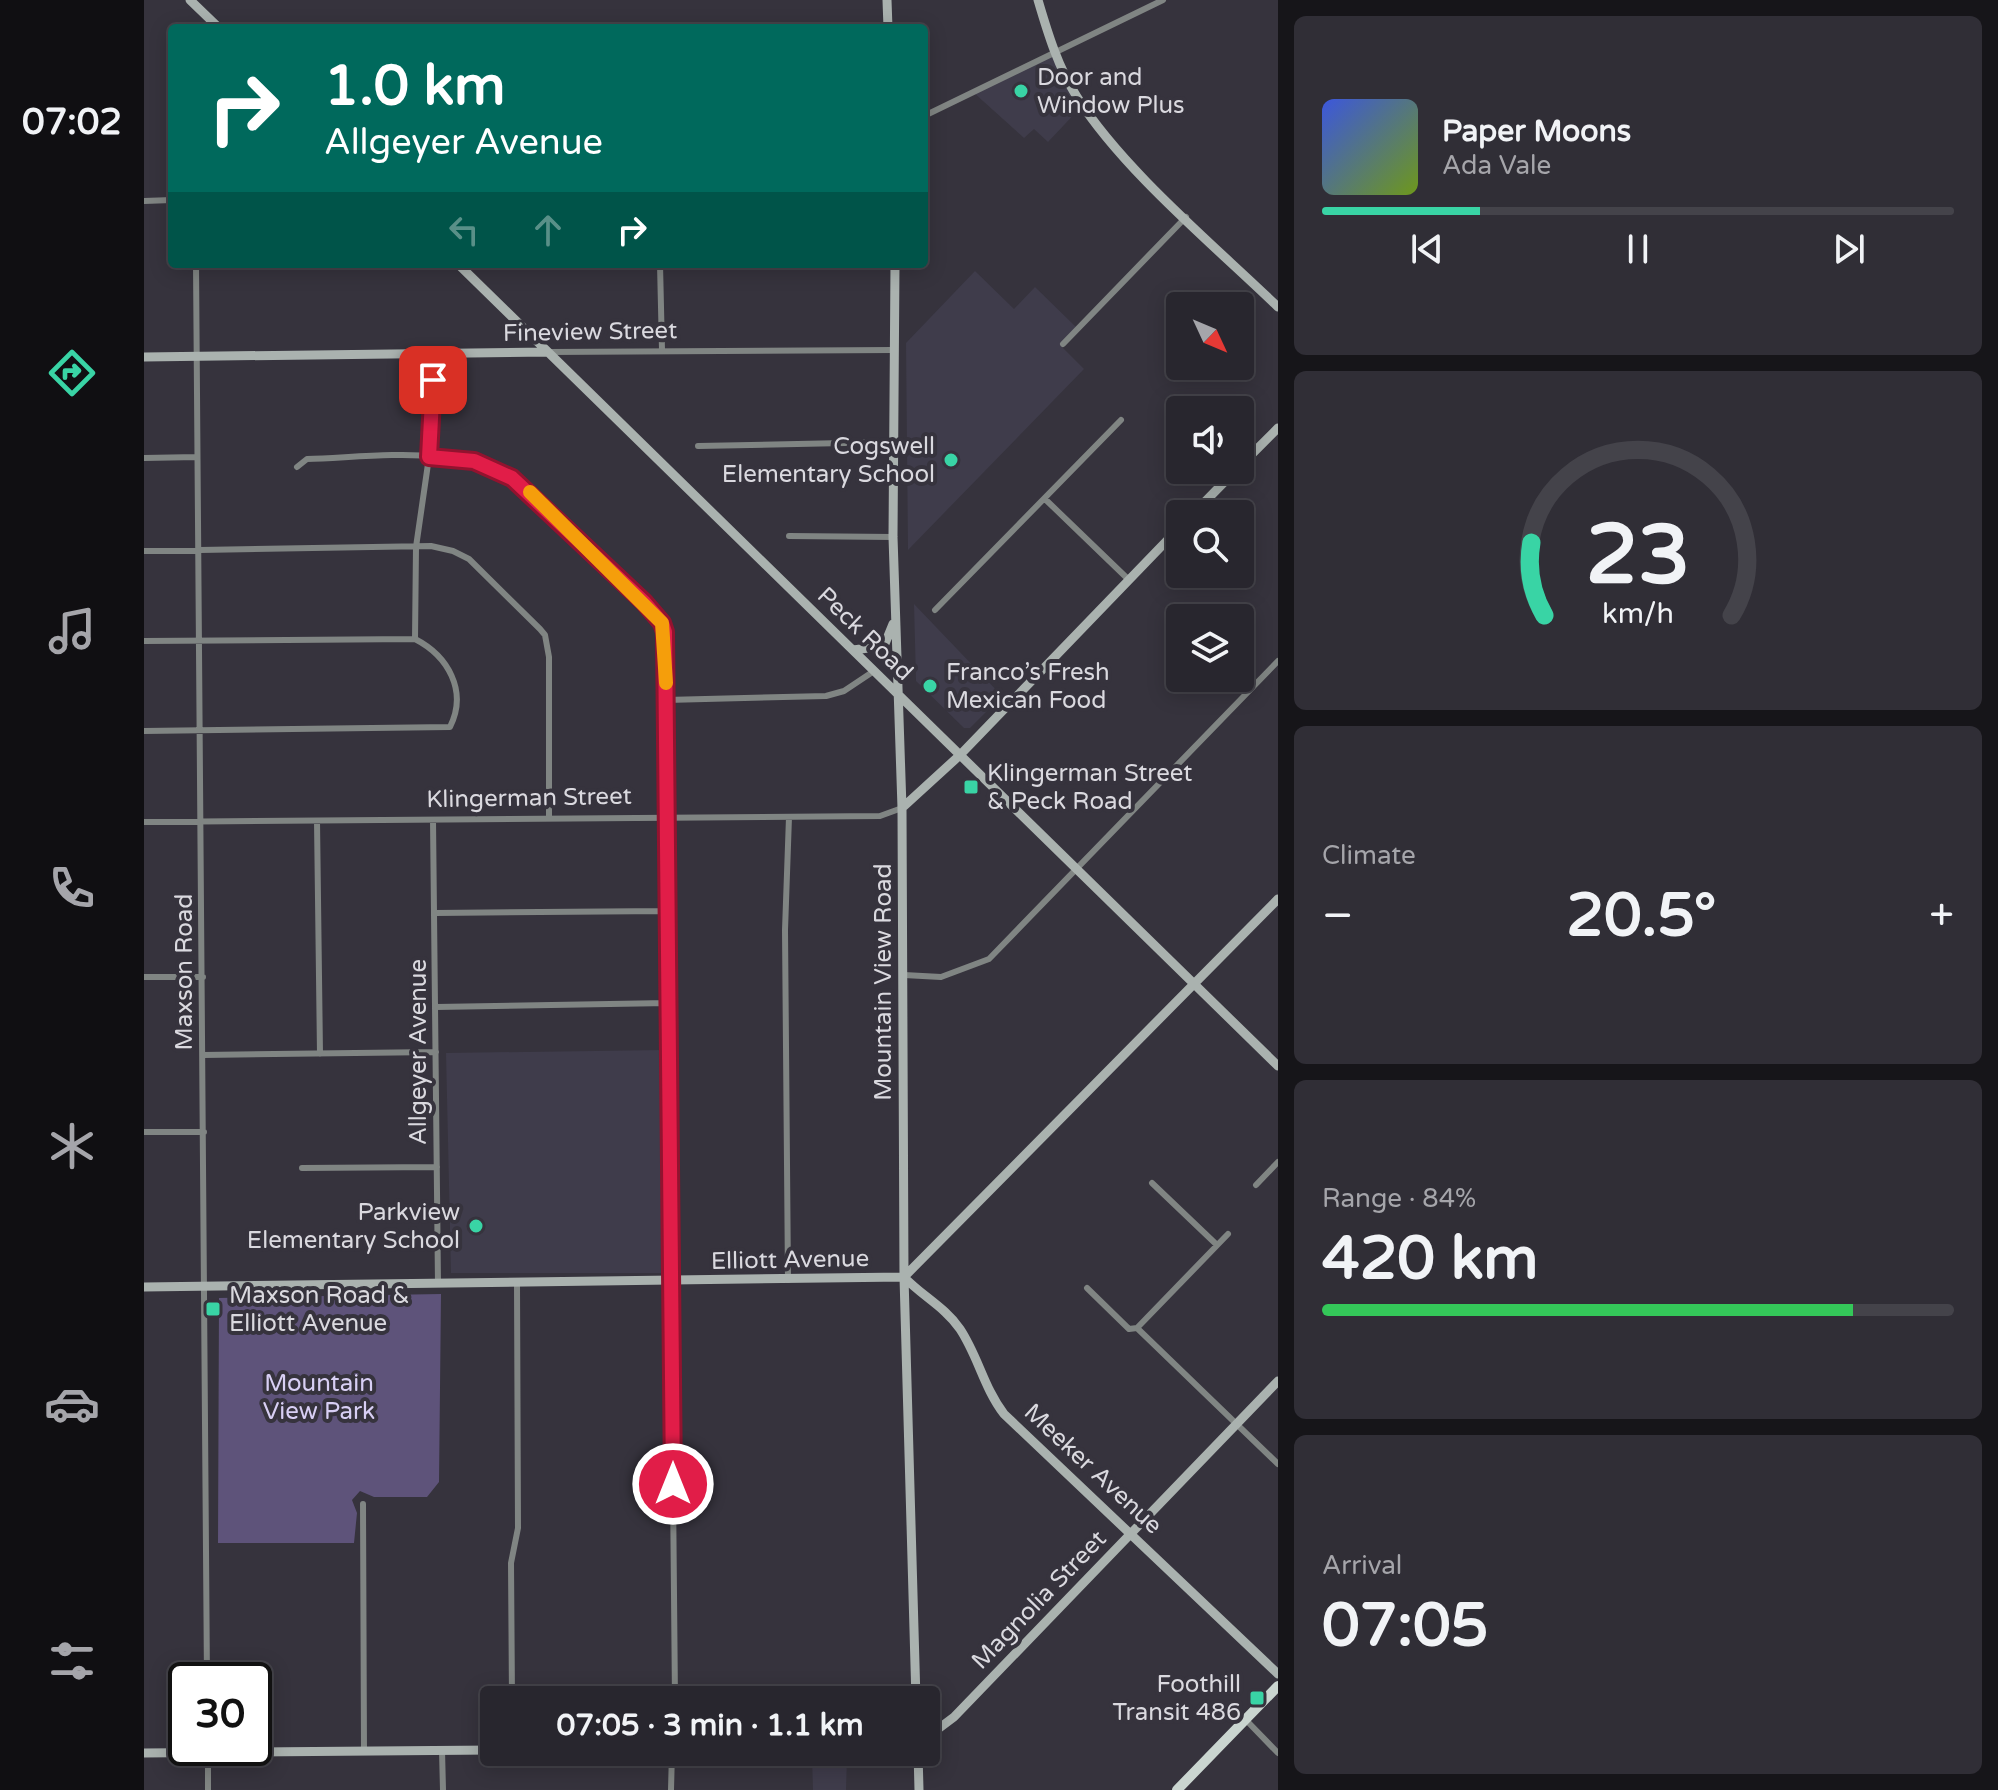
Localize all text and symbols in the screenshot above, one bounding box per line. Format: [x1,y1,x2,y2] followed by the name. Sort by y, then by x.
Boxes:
[324,53,505,120] text: 1.0 km
[192,56,296,160] icon: right
[1037,63,1185,120] place label: Door and Window Plus
[1012,82,1030,100] marker: Door and Window Plus
[22,101,122,144] text: 07:02
[1442,113,1631,150] text: Paper Moons
[324,121,603,164] text: Allgeyer Avenue
[1442,150,1551,181] text: Ada Vale
[442,208,486,252] icon: left
[526,208,570,252] icon: ahead
[610,208,654,252] icon: right
[1405,227,1449,271] icon: previous
[1616,227,1660,271] icon: pause
[1827,227,1871,271] icon: next
[1166,292,1254,380] north arrow
[1166,292,1254,692] map controls
[503,316,677,348] street label: Fineview Street
[44,345,100,401] icon: directions
[399,346,467,414] pin
[411,358,455,402] icon: arrive
[1166,396,1254,484] button: sound
[722,432,935,489] place label: Cogswell Elementary School
[942,451,960,469] marker: Cogswell Elementary School
[1166,500,1254,588] button: search
[1586,506,1690,606] text: 23
[811,581,919,687] street label: Peck Road
[1602,597,1674,631] text: km/h
[44,603,100,659] icon: music
[1166,604,1254,692] button: layers
[946,658,1110,715] place label: Franco’s Fresh Mexican Food
[921,677,939,695] marker: Franco’s Fresh Mexican Food
[987,759,1193,816] place label: Klingerman Street & Peck Road
[962,778,980,796] marker: Klingerman Street & Peck Road
[426,782,632,814] street label: Klingerman Street
[1322,840,1416,871] text: Climate
[44,860,100,916] icon: phone
[869,863,898,1101] street label: Mountain View Road
[1566,880,1716,952] text: 20.5°
[1322,890,1353,943] text: −
[1929,890,1954,943] text: +
[170,894,199,1050] street label: Maxson Road
[404,959,433,1145] street label: Allgeyer Avenue
[44,1118,100,1174] icon: climate
[1322,1183,1476,1214] text: Range · 84%
[247,1198,460,1255] place label: Parkview Elementary School
[467,1217,485,1235] marker: Parkview Elementary School
[1322,1223,1538,1295] text: 420 km
[711,1244,869,1276] street label: Elliott Avenue
[229,1281,410,1338] place label: Maxson Road & Elliott Avenue
[204,1300,222,1318] marker: Maxson Road & Elliott Avenue
[263,1369,375,1426] park label: Mountain View Park
[44,1376,100,1432] icon: car
[1018,1398,1168,1540] street label: Meeker Avenue
[631,1442,715,1526] position arrow
[966,1525,1112,1675] street label: Magnolia Street
[1322,1550,1402,1581] text: Arrival
[1322,1590,1488,1662] text: 07:05
[44,1633,100,1689] icon: filters
[168,1662,272,1766] speed limit sign: 30
[1112,1670,1241,1727] place label: Foothill Transit 486
[1248,1689,1266,1707] marker: Foothill Transit 486
[556,1707,864,1744] text: 07:05 · 3 min · 1.1 km

